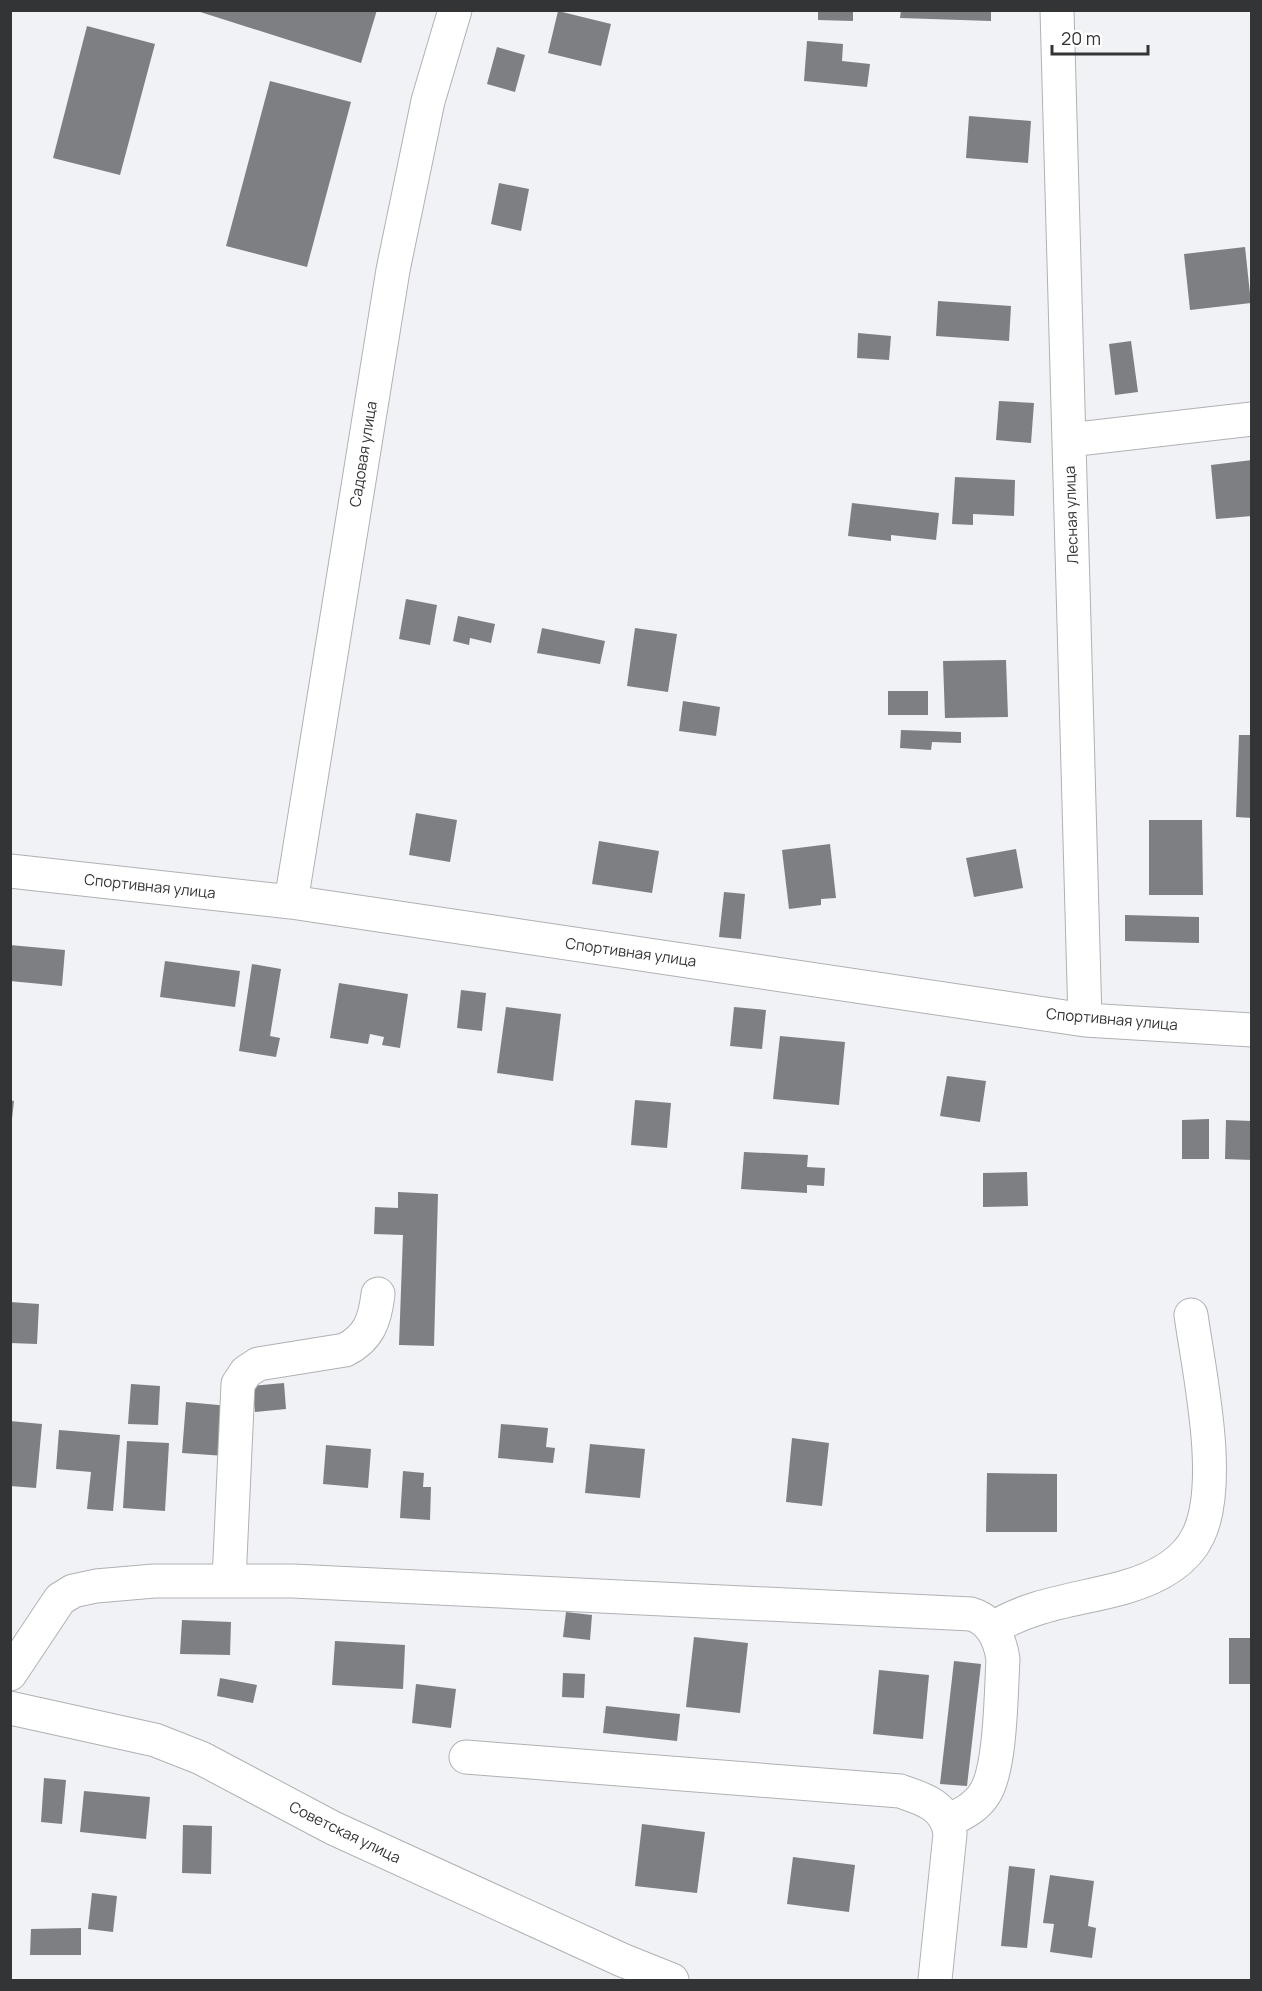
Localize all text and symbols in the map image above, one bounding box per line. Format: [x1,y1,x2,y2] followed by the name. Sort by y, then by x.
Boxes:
[1052,18,1148,56] scale bar
[1061,26,1101,50] text: 20 m
[344,400,382,508] street label: Садовая улица
[1059,465,1083,565] street label: Лесная улица
[83,869,217,903] street label: Спортивная улица
[564,932,698,972] street label: Спортивная улица
[1045,1003,1179,1035] street label: Спортивная улица
[286,1796,404,1868] street label: Советская улица

